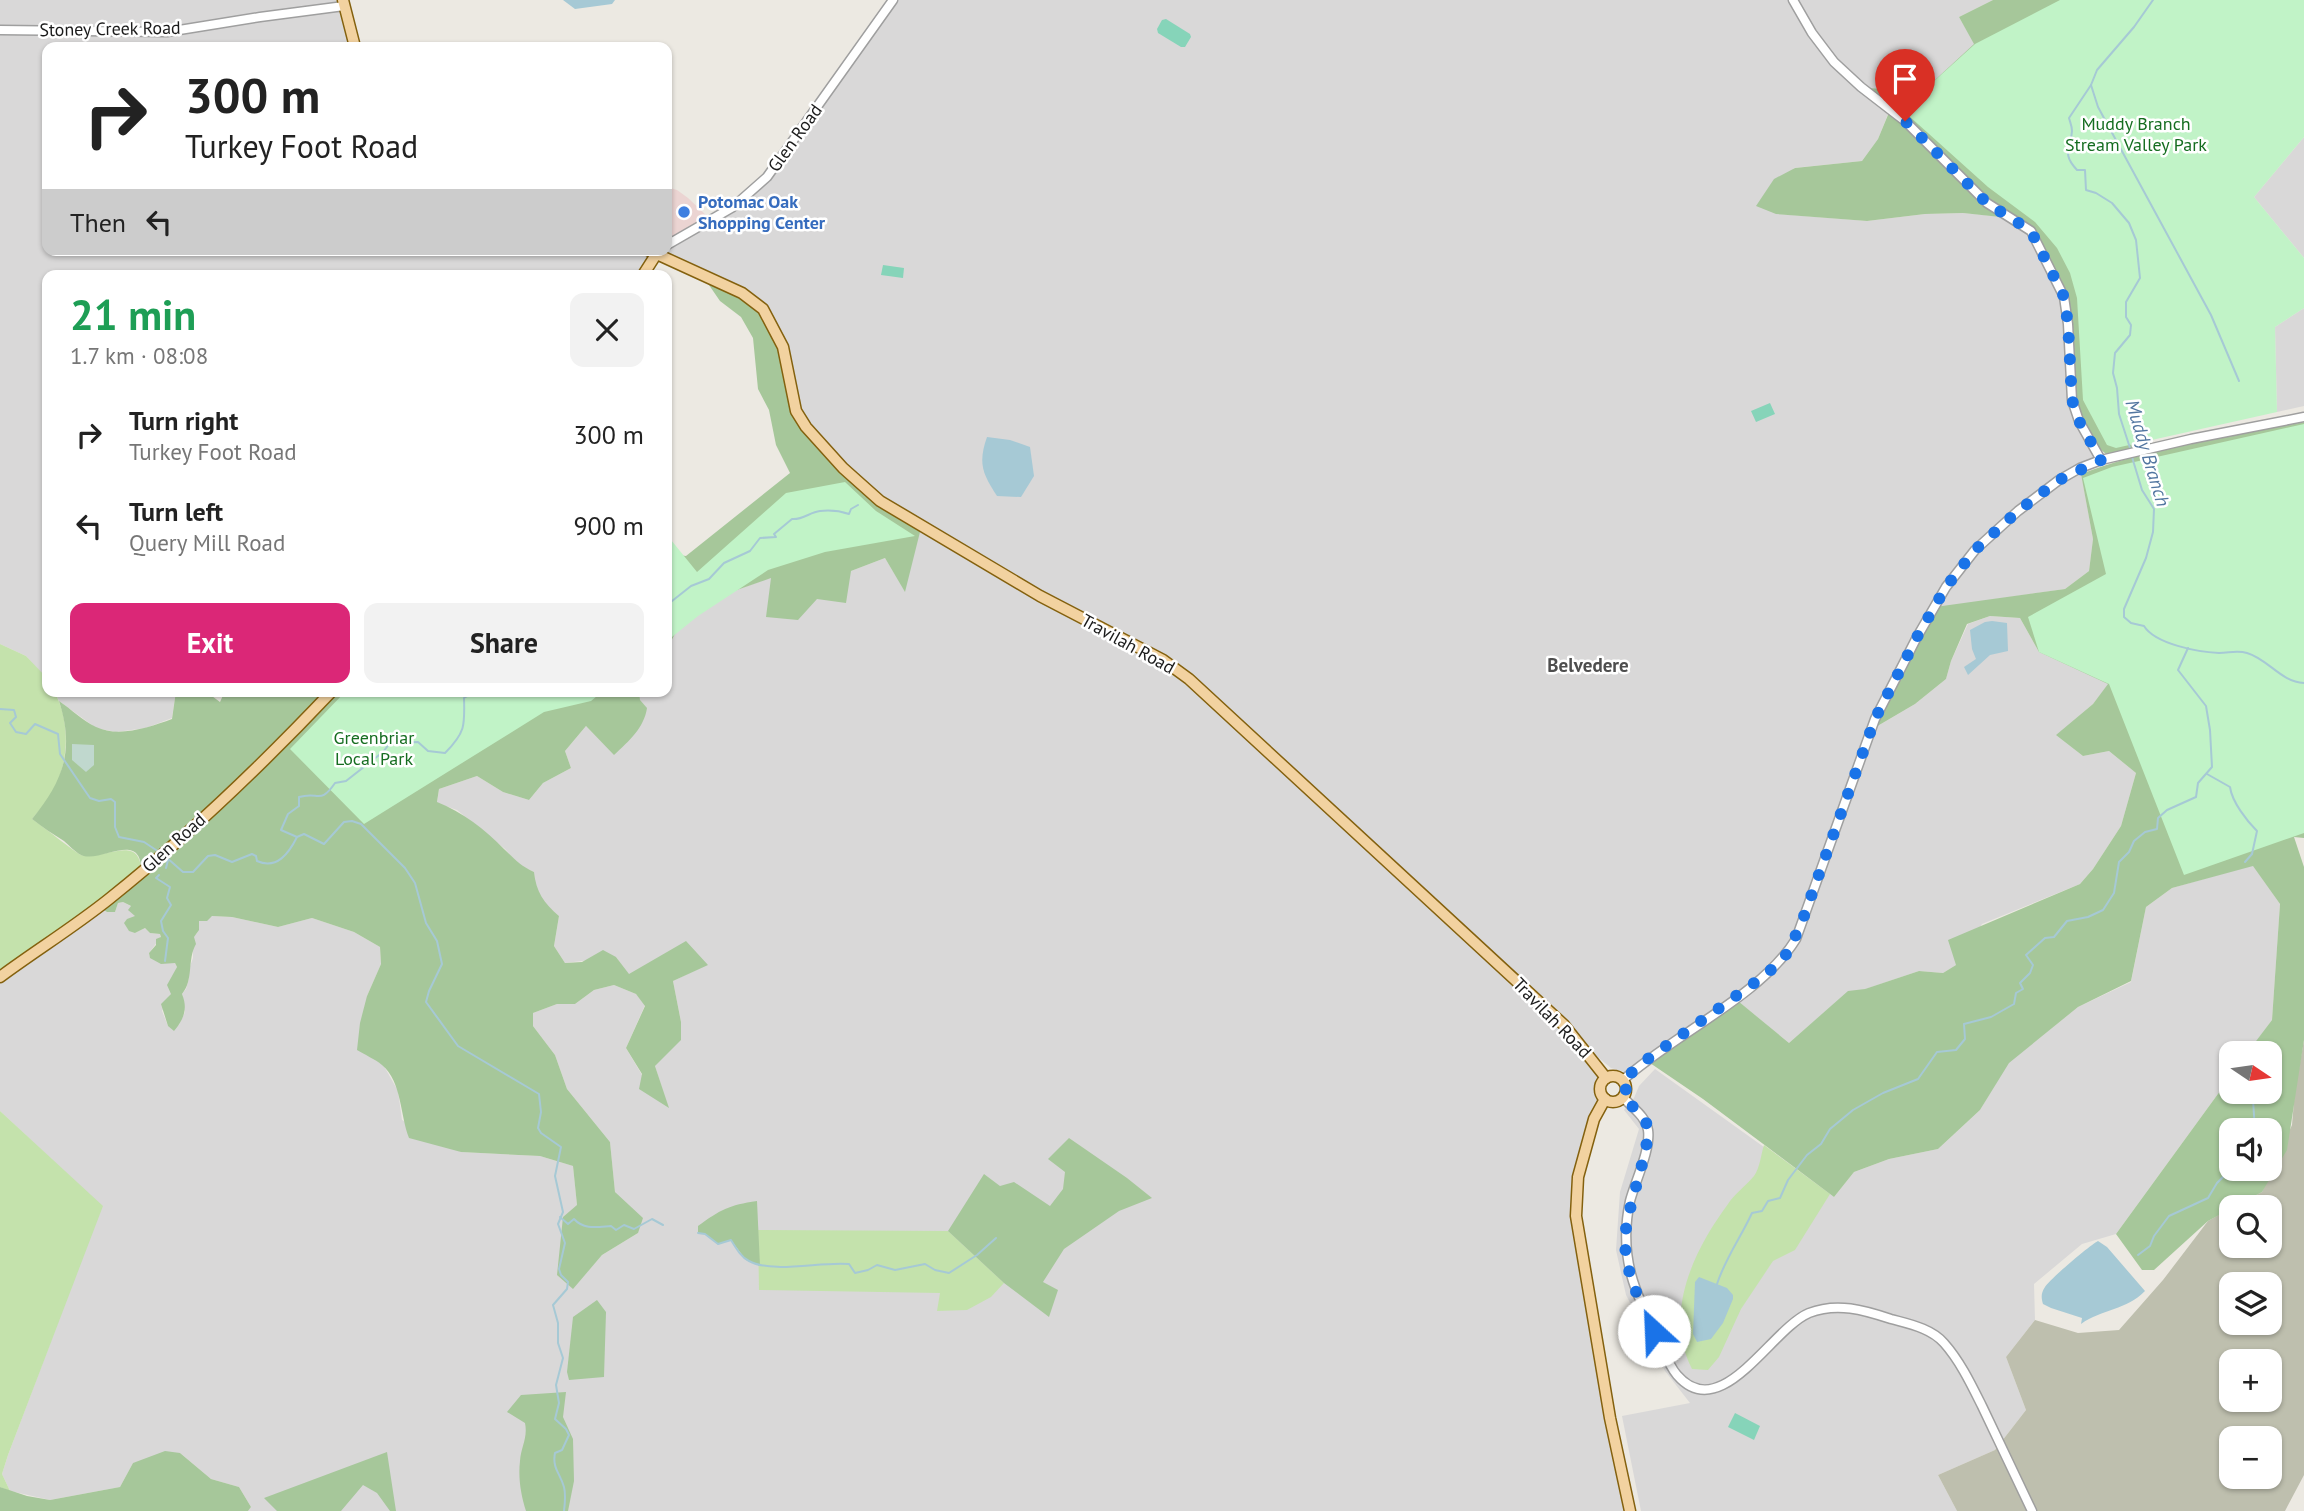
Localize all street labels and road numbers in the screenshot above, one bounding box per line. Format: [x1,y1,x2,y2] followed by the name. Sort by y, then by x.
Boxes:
[39,16,181,41] street label: Stoney Creek Road
[762,99,827,176] street label: Glen Road
[1077,608,1179,679] street label: Travilah Road
[137,808,210,877] street label: Glen Road
[1508,972,1597,1063] street label: Travilah Road

